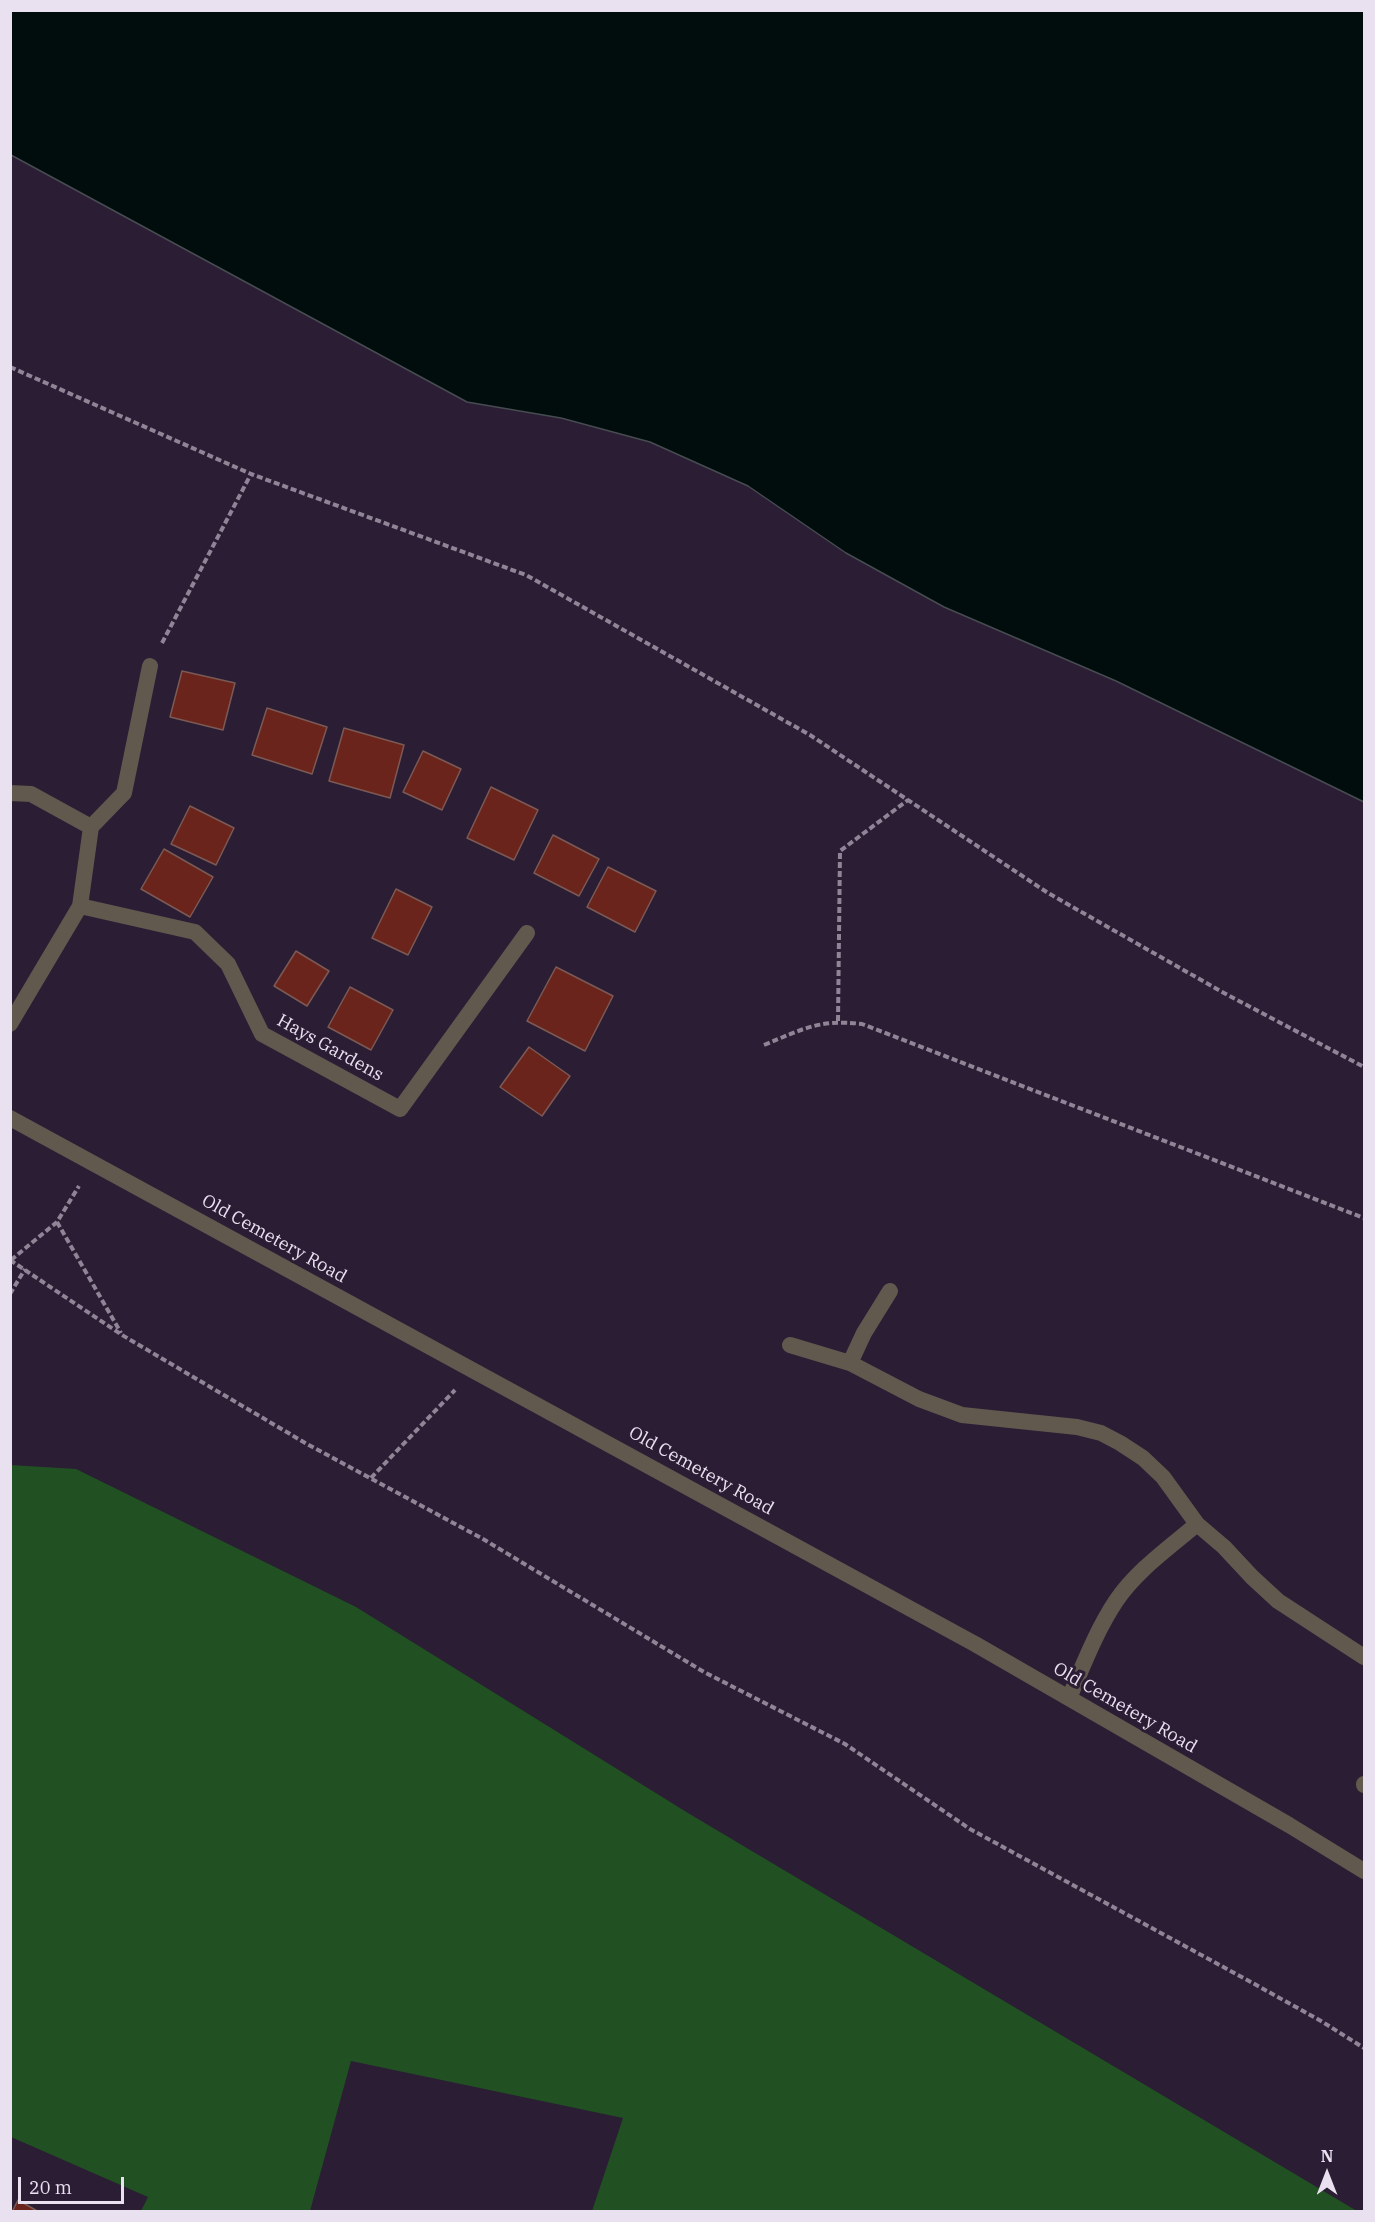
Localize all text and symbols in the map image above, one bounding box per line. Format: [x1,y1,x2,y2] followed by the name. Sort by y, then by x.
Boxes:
[273,1010,387,1086] street label: Hays Gardens
[198,1190,350,1288] street label: Old Cemetery Road
[625,1422,777,1520] street label: Old Cemetery Road
[1049,1658,1201,1758] street label: Old Cemetery Road
[1297,2144,1357,2204] north arrow
[1321,2146,1333,2166] text: N
[21,2165,128,2203] scale bar
[29,2176,72,2199] text: 20 m

